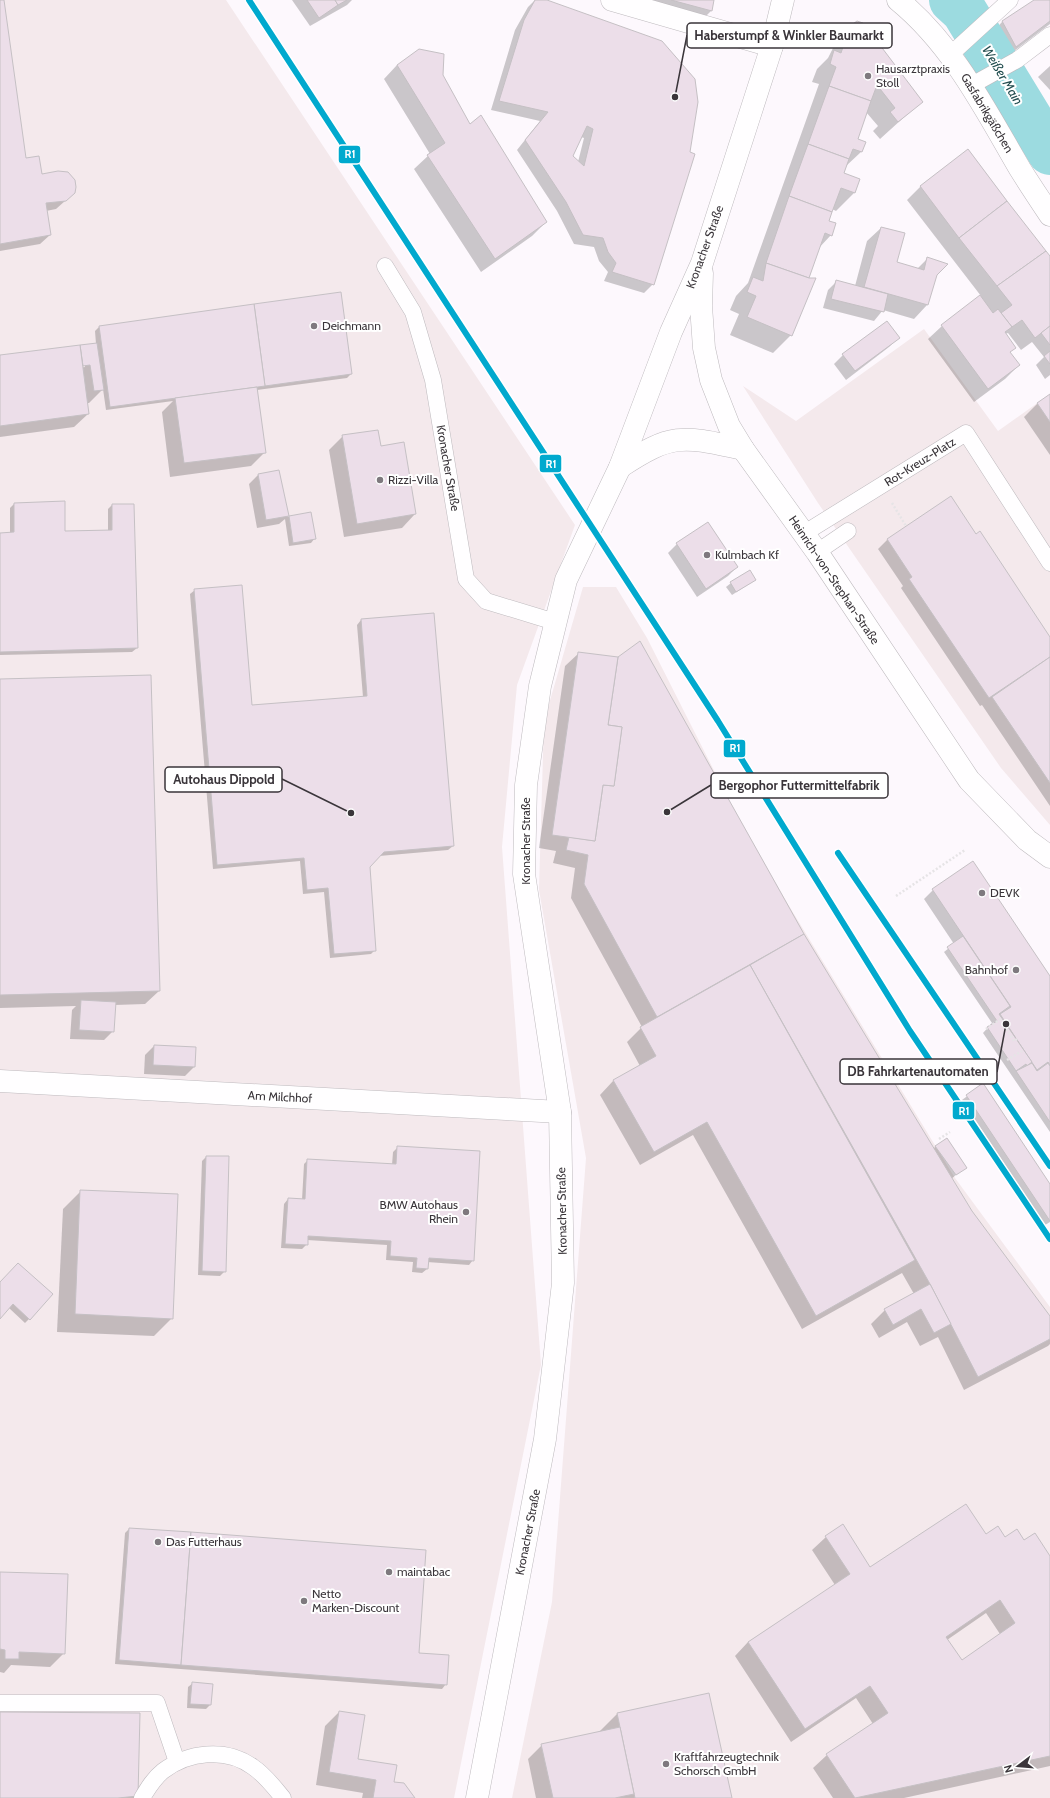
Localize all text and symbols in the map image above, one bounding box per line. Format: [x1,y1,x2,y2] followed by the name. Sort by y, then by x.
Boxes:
[687,23,892,48] callout: Haberstumpf & Winkler Baumarkt
[694,27,884,43] text: Haberstumpf & Winkler Baumarkt
[979,43,1027,107] water label: Weißer Main
[876,61,950,90] place label: Hausarztpraxis Stoll
[958,70,1017,155] street label: Gasfabrikgäßchen
[863,71,873,81] marker: Hausarztpraxis Stoll
[338,145,361,164] line badge: R1
[345,147,355,161] text: R1
[683,203,727,290] street label: Kronacher Straße
[322,318,381,333] place label: Deichmann
[309,321,319,331] marker: Deichmann
[434,424,463,512] street label: Kronacher Straße
[881,434,958,489] street label: Rot-Kreuz-Platz
[539,454,562,473] line badge: R1
[546,457,556,471] text: R1
[388,472,438,487] place label: Rizzi-Villa
[375,475,385,485] marker: Rizzi-Villa
[786,513,883,647] street label: Heinrich-von-Stephan-Straße
[715,547,779,562] place label: Kulmbach Kf
[702,550,712,560] marker: Kulmbach Kf
[723,739,746,758] line badge: R1
[730,741,740,755] text: R1
[165,767,282,792] callout: Autohaus Dippold
[173,771,275,787] text: Autohaus Dippold
[711,773,888,798] callout: Bergophor Futtermittelfabrik
[718,777,880,793] text: Bergophor Futtermittelfabrik
[518,797,533,885] street label: Kronacher Straße
[990,885,1020,900] place label: DEVK
[977,888,987,898] marker: DEVK
[965,962,1008,977] place label: Bahnhof
[1011,965,1021,975] marker: Bahnhof
[840,1059,997,1084] callout: DB Fahrkartenautomaten
[847,1063,989,1079] text: DB Fahrkartenautomaten
[247,1087,313,1106] street label: Am Milchhof
[952,1101,975,1120] line badge: R1
[959,1104,969,1118] text: R1
[553,1167,570,1255] street label: Kronacher Straße
[380,1197,458,1226] place label: BMW Autohaus Rhein
[461,1207,471,1217] marker: BMW Autohaus Rhein
[512,1488,543,1576] street label: Kronacher Straße
[166,1534,242,1549] place label: Das Futterhaus
[153,1537,163,1547] marker: Das Futterhaus
[397,1564,451,1579] place label: maintabac
[384,1567,394,1577] marker: maintabac
[312,1586,399,1615] place label: Netto Marken-Discount
[299,1596,309,1606] marker: Netto Marken-Discount
[998,1746,1038,1786] north arrow
[674,1749,779,1778] place label: Kraftfahrzeugtechnik Schorsch GmbH
[661,1759,671,1769] marker: Kraftfahrzeugtechnik Schorsch GmbH
[1001,1763,1016,1774] text: N

